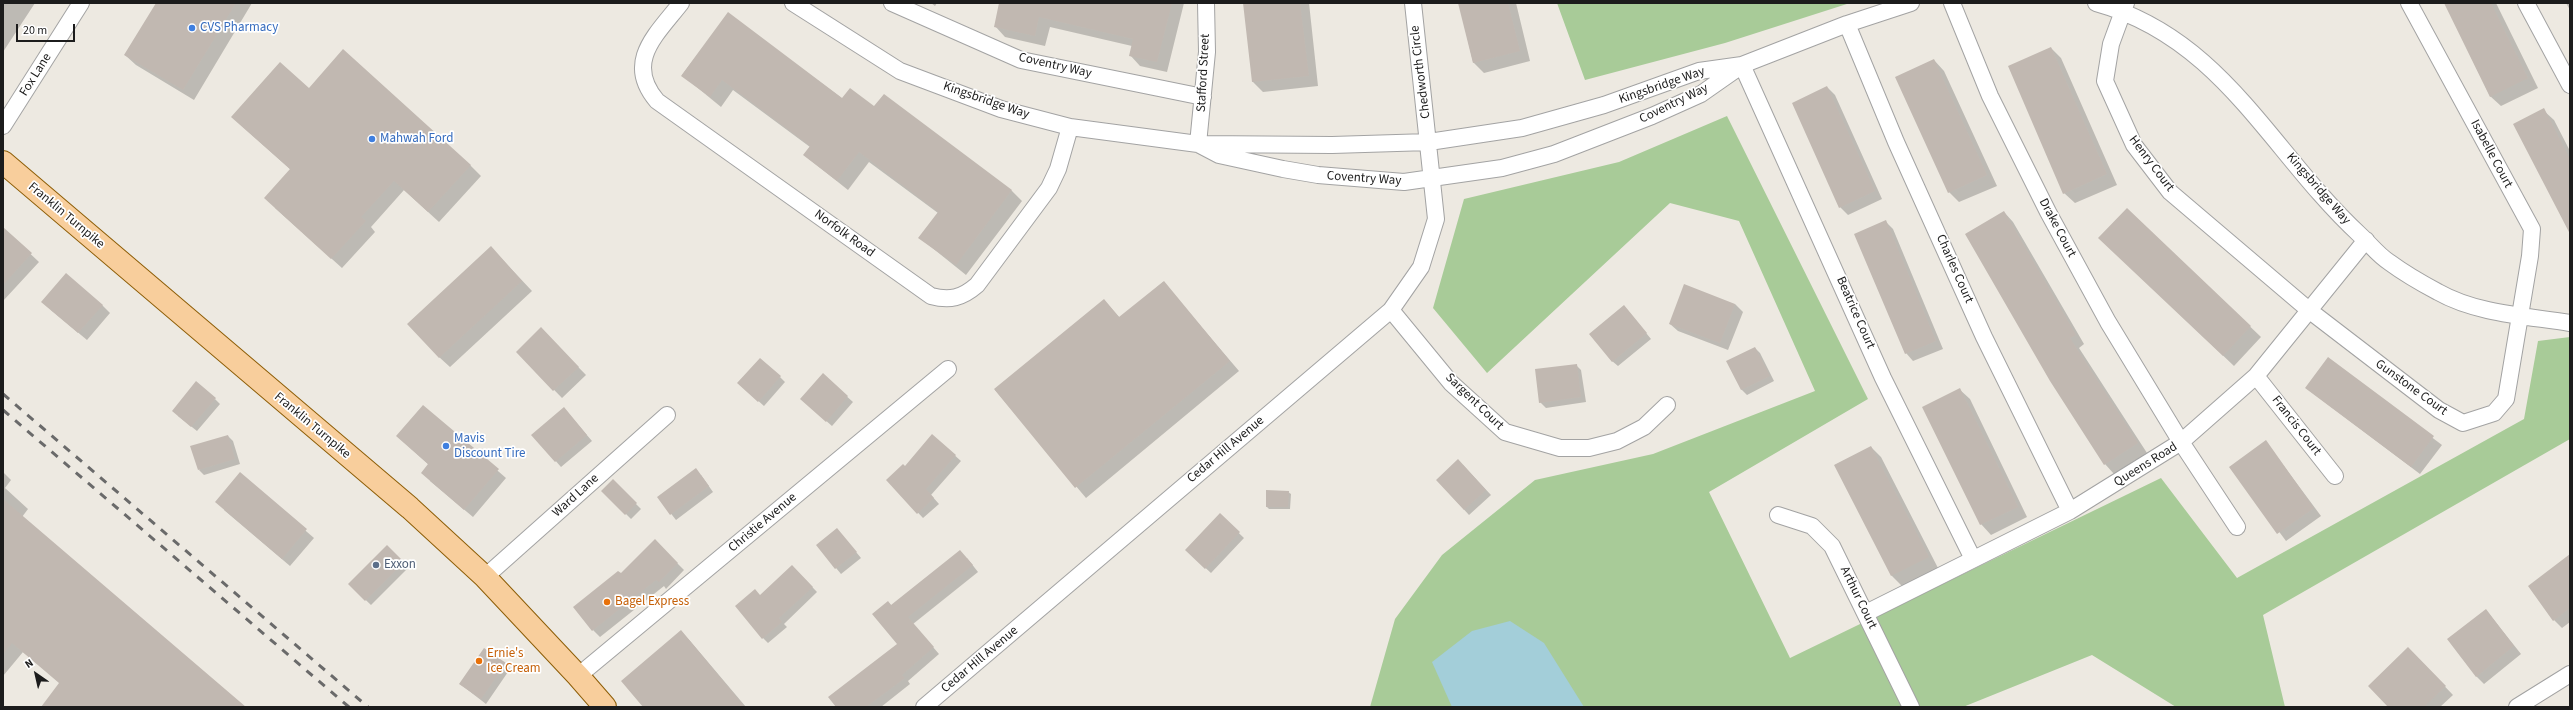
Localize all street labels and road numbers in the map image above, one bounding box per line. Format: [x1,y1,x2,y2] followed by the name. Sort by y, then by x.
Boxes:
[1408,25,1434,119] street label: Chedworth Circle
[1194,33,1214,113] street label: Stafford Street
[1017,50,1093,82] street label: Coventry Way
[17,51,55,99] street label: Fox Lane
[1617,64,1707,108] street label: Kingsbridge Way
[941,79,1031,123] street label: Kingsbridge Way
[1637,81,1711,127] street label: Coventry Way
[2466,117,2516,191] street label: Isabelle Court
[2125,133,2177,195] street label: Henry Court
[2283,150,2353,228] street label: Kingsbridge Way
[1326,169,1402,189] street label: Coventry Way
[25,180,107,252] street label: Franklin Turnpike
[2035,196,2079,260] street label: Drake Court
[811,207,877,261] street label: Norfolk Road
[1932,232,1976,306] street label: Charles Court
[1832,274,1878,352] street label: Beatrice Court
[2372,357,2450,419] street label: Gunstone Court
[1442,370,1506,434] street label: Sargent Court
[271,390,353,462] street label: Franklin Turnpike
[2268,393,2324,459] street label: Francis Court
[1184,413,1268,487] street label: Cedar Hill Avenue
[2111,439,2181,491] street label: Queens Road
[550,471,602,521] street label: Ward Lane
[726,490,800,556] street label: Christie Avenue
[1836,564,1880,632] street label: Arthur Court
[938,623,1022,697] street label: Cedar Hill Avenue

